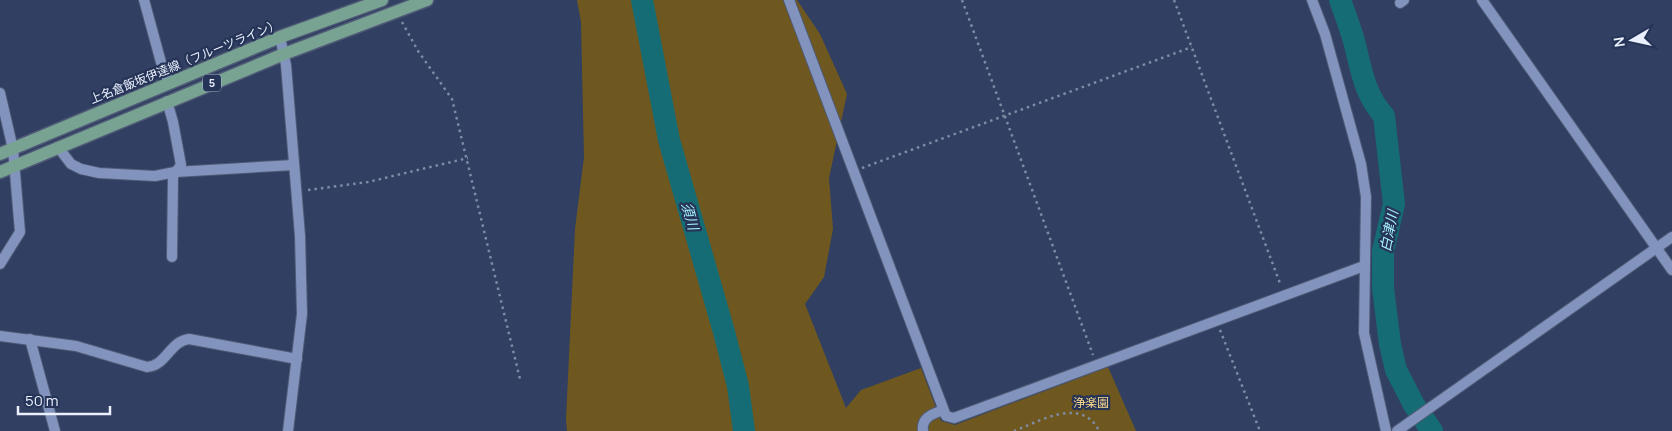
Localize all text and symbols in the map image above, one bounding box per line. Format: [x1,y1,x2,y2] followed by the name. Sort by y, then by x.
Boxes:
[87,15,282,108] street label: 上名倉飯坂伊達線（フルーツライン）
[1607,15,1657,65] north arrow
[1608,36,1629,49] text: N
[203,75,221,92] road number: 5
[677,200,704,234] water label: 須川
[1375,207,1402,253] water label: 白津川
[18,384,110,416] scale bar
[25,390,59,411] text: 50 m
[1073,394,1109,411] park label: 浄楽園

